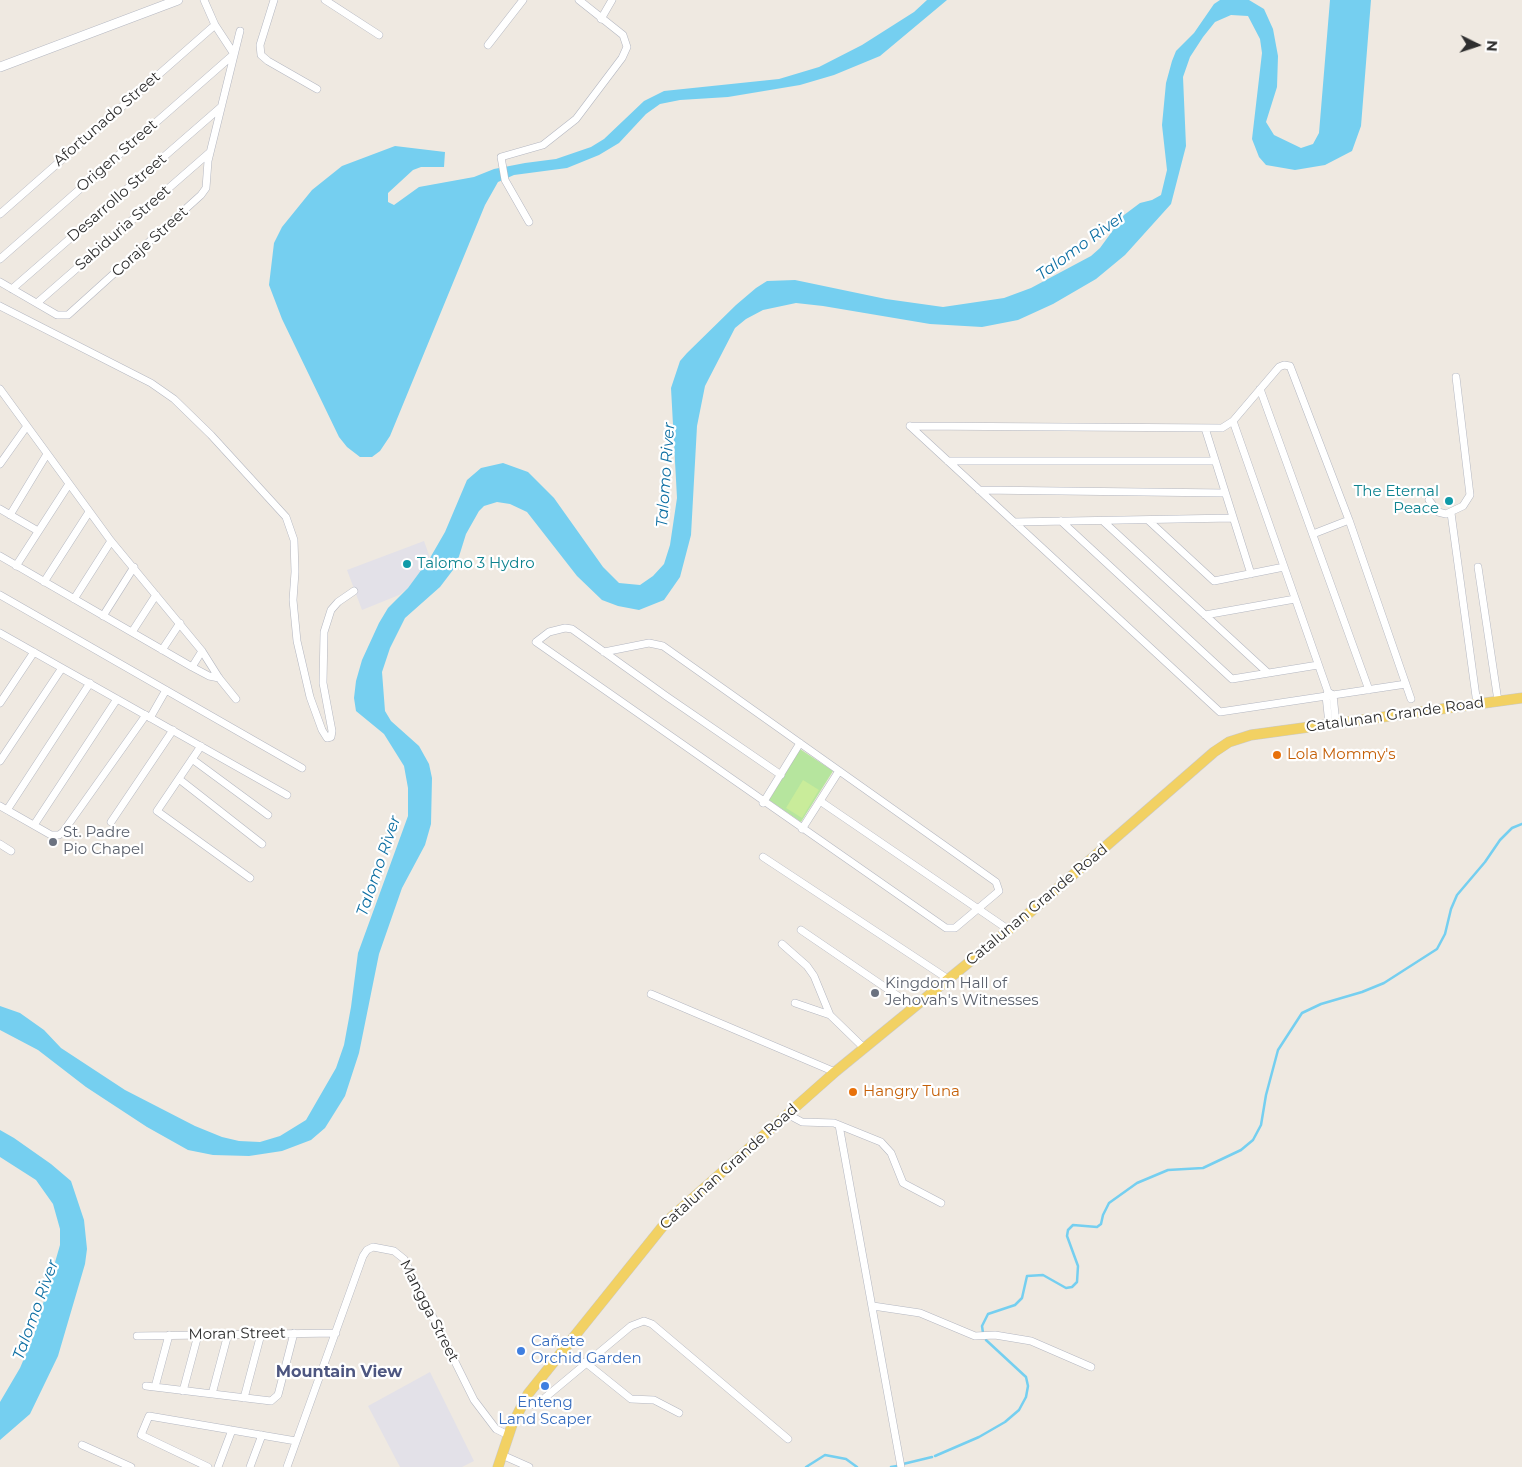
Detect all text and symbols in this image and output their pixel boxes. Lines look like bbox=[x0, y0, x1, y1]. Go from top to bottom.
north arrow bbox=[1452, 20, 1502, 70]
text: N bbox=[1483, 40, 1501, 52]
street label: Afortunado Street bbox=[50, 68, 164, 170]
street label: Origen Street bbox=[73, 116, 161, 196]
street label: Desarrollo Street bbox=[64, 150, 170, 246]
street label: Sabiduria Street bbox=[72, 182, 174, 274]
street label: Coraje Street bbox=[108, 203, 192, 281]
water label: Talomo River bbox=[1033, 207, 1129, 285]
water label: Talomo River bbox=[653, 422, 679, 528]
place label: The Eternal Peace bbox=[1354, 483, 1439, 518]
marker: The Eternal Peace bbox=[1443, 495, 1455, 507]
place label: Talomo 3 Hydro bbox=[417, 555, 535, 573]
marker: Talomo 3 Hydro bbox=[401, 558, 413, 570]
street label: Catalunan Grande Road bbox=[1305, 694, 1485, 736]
place label: Lola Mommy's bbox=[1287, 746, 1396, 764]
marker: Lola Mommy's bbox=[1271, 749, 1283, 761]
water label: Talomo River bbox=[353, 813, 405, 919]
place label: St. Padre Pio Chapel bbox=[63, 824, 144, 859]
marker: St. Padre Pio Chapel bbox=[47, 836, 59, 848]
street label: Catalunan Grande Road bbox=[962, 840, 1112, 970]
place label: Kingdom Hall of Jehovah's Witnesses bbox=[885, 975, 1039, 1010]
marker: Kingdom Hall of Jehovah's Witnesses bbox=[869, 987, 881, 999]
place label: Hangry Tuna bbox=[863, 1083, 960, 1101]
marker: Hangry Tuna bbox=[847, 1086, 859, 1098]
street label: Catalunan Grande Road bbox=[656, 1100, 802, 1234]
water label: Talomo River bbox=[9, 1257, 63, 1363]
street label: Mangga Street bbox=[396, 1257, 462, 1365]
street label: Moran Street bbox=[188, 1324, 286, 1344]
place label: Cañete Orchid Garden bbox=[531, 1333, 642, 1368]
marker: Cañete Orchid Garden bbox=[515, 1345, 527, 1357]
district label: Mountain View bbox=[276, 1362, 402, 1382]
marker: Enteng Land Scaper bbox=[539, 1380, 551, 1392]
place label: Enteng Land Scaper bbox=[498, 1394, 592, 1429]

